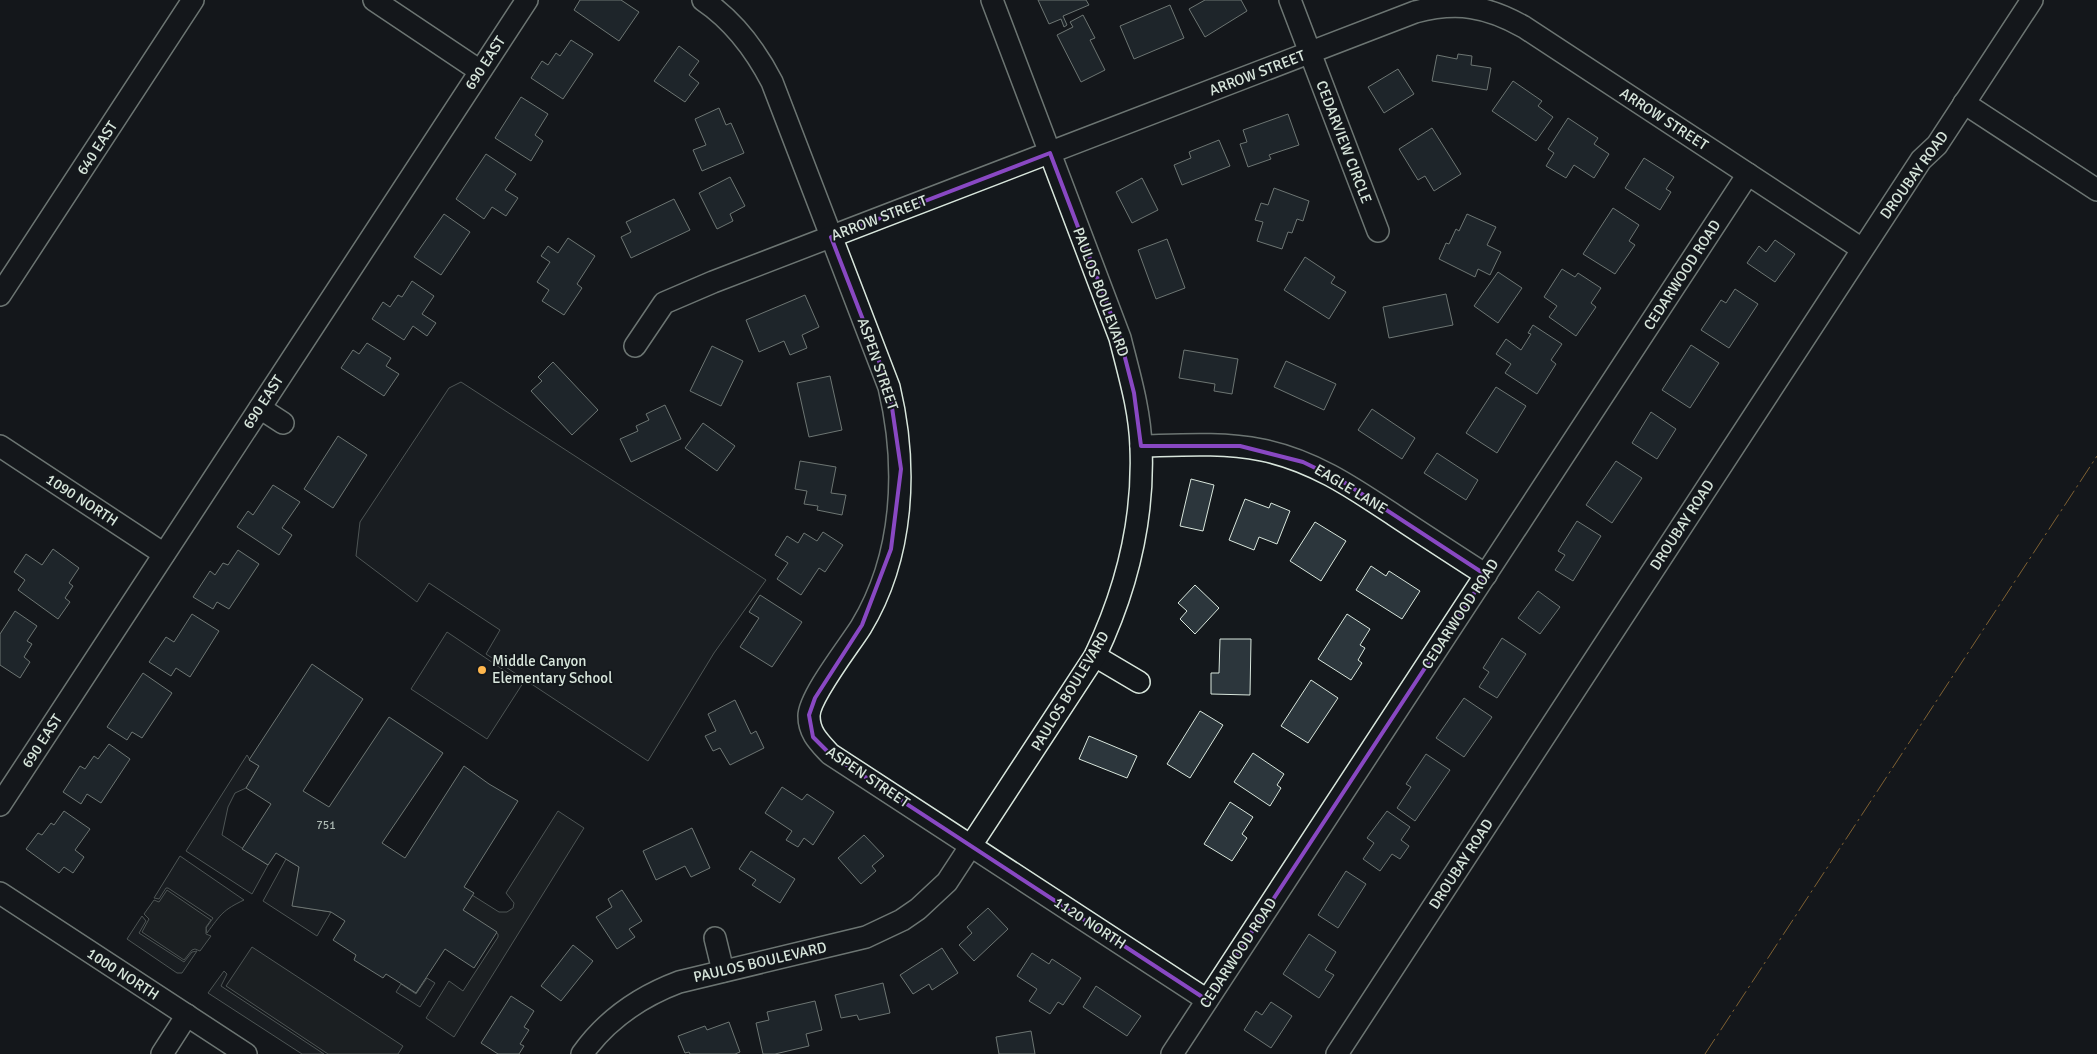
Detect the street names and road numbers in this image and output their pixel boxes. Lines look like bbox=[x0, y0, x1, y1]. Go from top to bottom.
street label: 690 EAST bbox=[461, 32, 509, 93]
street label: ARROW STREET bbox=[1206, 46, 1308, 100]
street label: CEDARVIEW CIRCLE bbox=[1312, 78, 1376, 206]
street label: ARROW STREET bbox=[1617, 84, 1712, 155]
street label: 640 EAST bbox=[73, 117, 121, 178]
street label: DROUBAY ROAD bbox=[1876, 128, 1952, 222]
street label: ARROW STREET bbox=[828, 191, 930, 245]
street label: CEDARWOOD ROAD bbox=[1640, 216, 1724, 334]
street label: PAULOS BOULEVARD bbox=[1069, 225, 1133, 359]
street label: ASPEN STREET bbox=[854, 315, 902, 413]
street label: 690 EAST bbox=[239, 371, 287, 432]
street label: EAGLE LANE bbox=[1311, 460, 1391, 518]
street label: 1090 NORTH bbox=[43, 470, 121, 530]
street label: DROUBAY ROAD bbox=[1646, 476, 1718, 574]
street label: CEDARWOOD ROAD bbox=[1418, 555, 1502, 673]
street label: PAULOS BOULEVARD bbox=[1027, 628, 1113, 754]
street label: 690 EAST bbox=[18, 710, 66, 771]
street label: ASPEN STREET bbox=[823, 743, 914, 812]
street label: DROUBAY ROAD bbox=[1425, 815, 1497, 913]
street label: 1120 NORTH bbox=[1051, 893, 1129, 953]
street label: CEDARWOOD ROAD bbox=[1196, 894, 1280, 1012]
street label: PAULOS BOULEVARD bbox=[692, 938, 828, 986]
street label: 1000 NORTH bbox=[84, 944, 162, 1004]

